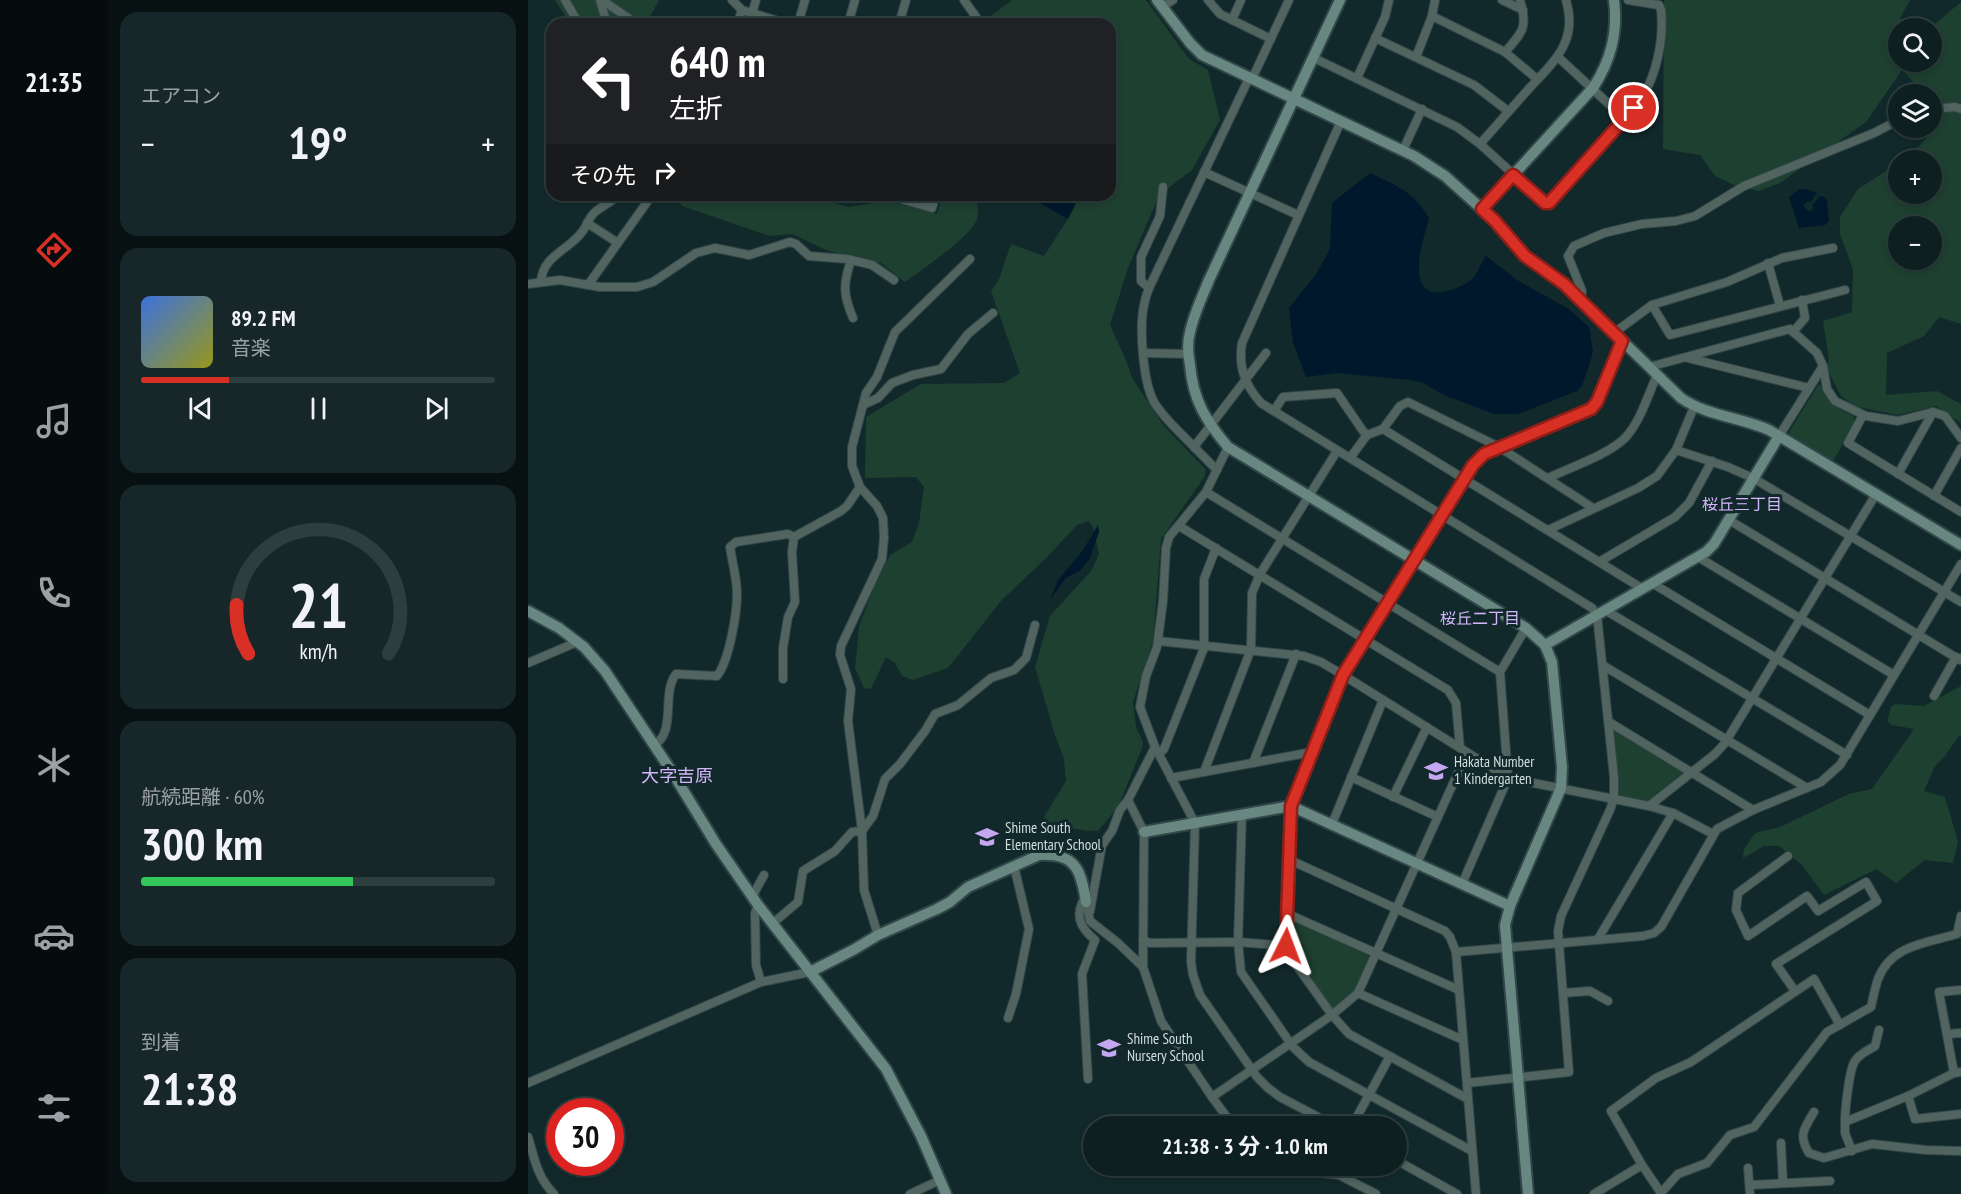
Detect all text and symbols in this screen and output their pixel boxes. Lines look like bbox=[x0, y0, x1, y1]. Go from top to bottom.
map controls bbox=[1888, 18, 1942, 270]
button: search bbox=[1888, 18, 1942, 72]
text: 640 m bbox=[669, 34, 766, 89]
icon: left bbox=[570, 42, 648, 120]
text: 21:35 bbox=[25, 65, 83, 99]
pin bbox=[1608, 82, 1659, 133]
text: エアコン bbox=[141, 83, 221, 109]
button: layers bbox=[1888, 84, 1942, 138]
text: 左折 bbox=[669, 91, 723, 125]
icon: arrive bbox=[1617, 91, 1650, 124]
text: 19° bbox=[288, 113, 348, 171]
text: − bbox=[141, 122, 155, 165]
text: + bbox=[481, 122, 495, 165]
button: + bbox=[1888, 150, 1942, 204]
icon: right bbox=[648, 156, 681, 189]
text: その先 bbox=[570, 161, 636, 189]
button: − bbox=[1888, 216, 1942, 270]
icon: directions bbox=[33, 229, 75, 271]
text: 89.2 FM bbox=[231, 304, 296, 332]
text: 音楽 bbox=[231, 335, 271, 361]
icon: previous bbox=[184, 392, 217, 425]
icon: pause bbox=[302, 392, 335, 425]
icon: next bbox=[420, 392, 453, 425]
icon: music bbox=[33, 400, 75, 442]
district label: 桜丘三丁目 bbox=[1702, 494, 1782, 514]
text: 21 bbox=[288, 564, 348, 645]
icon: phone bbox=[33, 572, 75, 614]
district label: 桜丘二丁目 bbox=[1440, 608, 1520, 628]
text: km/h bbox=[299, 637, 337, 665]
icon: climate bbox=[33, 744, 75, 786]
place label: Hakata Number 1 Kindergarten bbox=[1454, 752, 1535, 788]
school or university icon: Hakata Number 1 Kindergarten bbox=[1423, 758, 1449, 784]
district label: 大字吉原 bbox=[641, 764, 713, 787]
text: 航続距離 · 60% bbox=[141, 784, 264, 810]
text: 300 km bbox=[141, 814, 263, 872]
place label: Shime South Elementary School bbox=[1005, 818, 1102, 854]
school or university icon: Shime South Elementary School bbox=[974, 824, 1000, 850]
position arrow bbox=[1254, 914, 1318, 978]
icon: car bbox=[33, 915, 75, 957]
text: 到着 bbox=[141, 1029, 181, 1055]
place label: Shime South Nursery School bbox=[1127, 1029, 1205, 1065]
school or university icon: Shime South Nursery School bbox=[1096, 1035, 1122, 1061]
text: 21:38 bbox=[141, 1059, 238, 1117]
icon: filters bbox=[33, 1087, 75, 1129]
speed limit sign: 30 bbox=[546, 1098, 624, 1176]
text: 21:38 · 3 分 · 1.0 km bbox=[1162, 1132, 1328, 1160]

